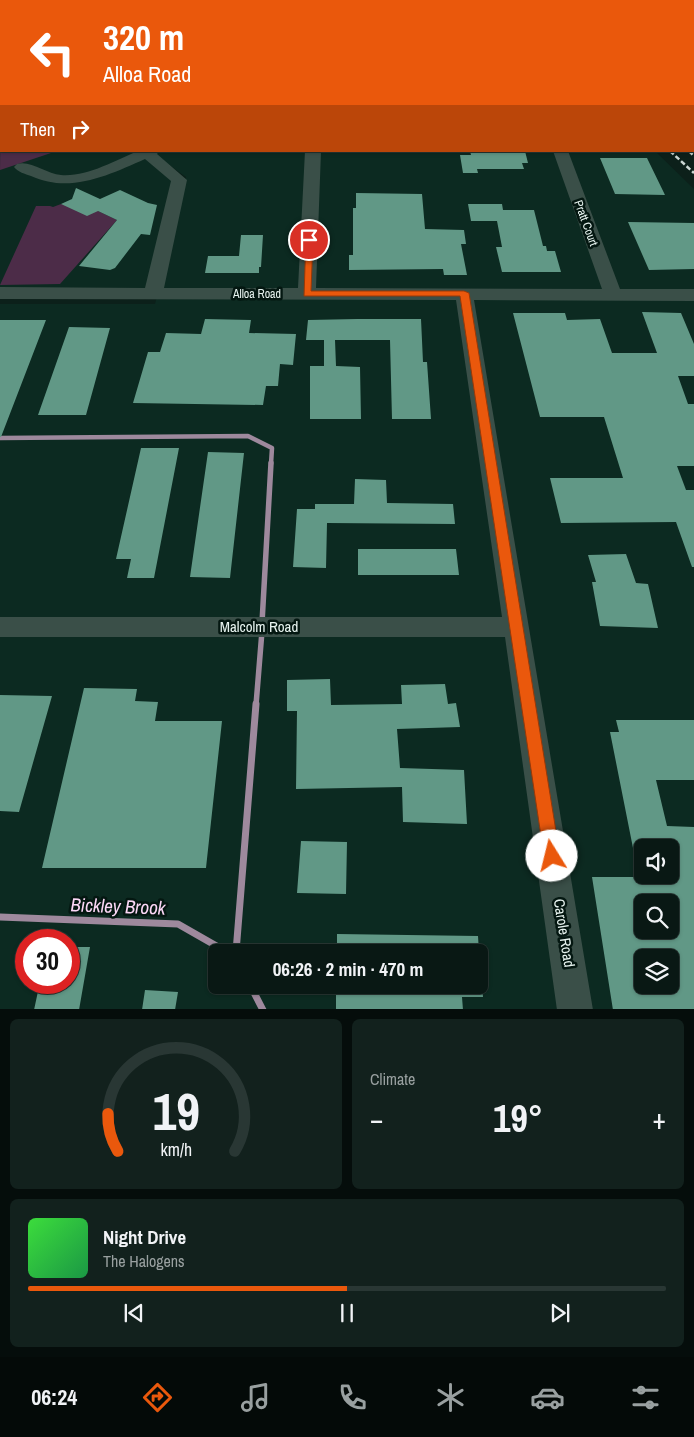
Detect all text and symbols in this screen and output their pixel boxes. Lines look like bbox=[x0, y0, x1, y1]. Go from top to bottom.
text: 320 m bbox=[103, 14, 184, 61]
icon: left bbox=[20, 20, 85, 85]
text: Alloa Road bbox=[103, 59, 191, 89]
icon: right bbox=[66, 115, 94, 143]
text: Then bbox=[20, 116, 56, 142]
street label: Pratt Court bbox=[570, 198, 602, 248]
pin bbox=[288, 219, 330, 261]
icon: arrive bbox=[295, 226, 323, 254]
street label: Alloa Road bbox=[232, 286, 281, 302]
street label: Malcolm Road bbox=[220, 616, 298, 637]
position arrow bbox=[525, 829, 577, 881]
map controls bbox=[634, 839, 679, 994]
button: sound bbox=[634, 839, 679, 884]
water label: Bickley Brook bbox=[70, 891, 167, 921]
button: search bbox=[634, 894, 679, 939]
street label: Carole Road bbox=[549, 897, 580, 969]
speed limit sign: 30 bbox=[15, 929, 80, 994]
button: layers bbox=[634, 949, 679, 994]
text: 06:26 · 2 min · 470 m bbox=[273, 956, 423, 982]
text: Climate bbox=[370, 1068, 415, 1090]
text: 19 bbox=[152, 1076, 200, 1146]
text: 19° bbox=[493, 1093, 543, 1144]
text: − bbox=[370, 1100, 383, 1138]
text: + bbox=[653, 1100, 666, 1138]
text: km/h bbox=[160, 1138, 192, 1162]
text: Night Drive bbox=[103, 1224, 186, 1250]
text: The Halogens bbox=[103, 1250, 185, 1272]
icon: previous bbox=[120, 1299, 148, 1327]
icon: pause bbox=[333, 1299, 361, 1327]
icon: next bbox=[546, 1299, 574, 1327]
icon: directions bbox=[140, 1380, 175, 1415]
icon: music bbox=[238, 1380, 273, 1415]
icon: phone bbox=[335, 1380, 370, 1415]
icon: climate bbox=[433, 1380, 468, 1415]
icon: car bbox=[530, 1380, 565, 1415]
icon: filters bbox=[628, 1380, 663, 1415]
text: 06:24 bbox=[31, 1382, 77, 1412]

